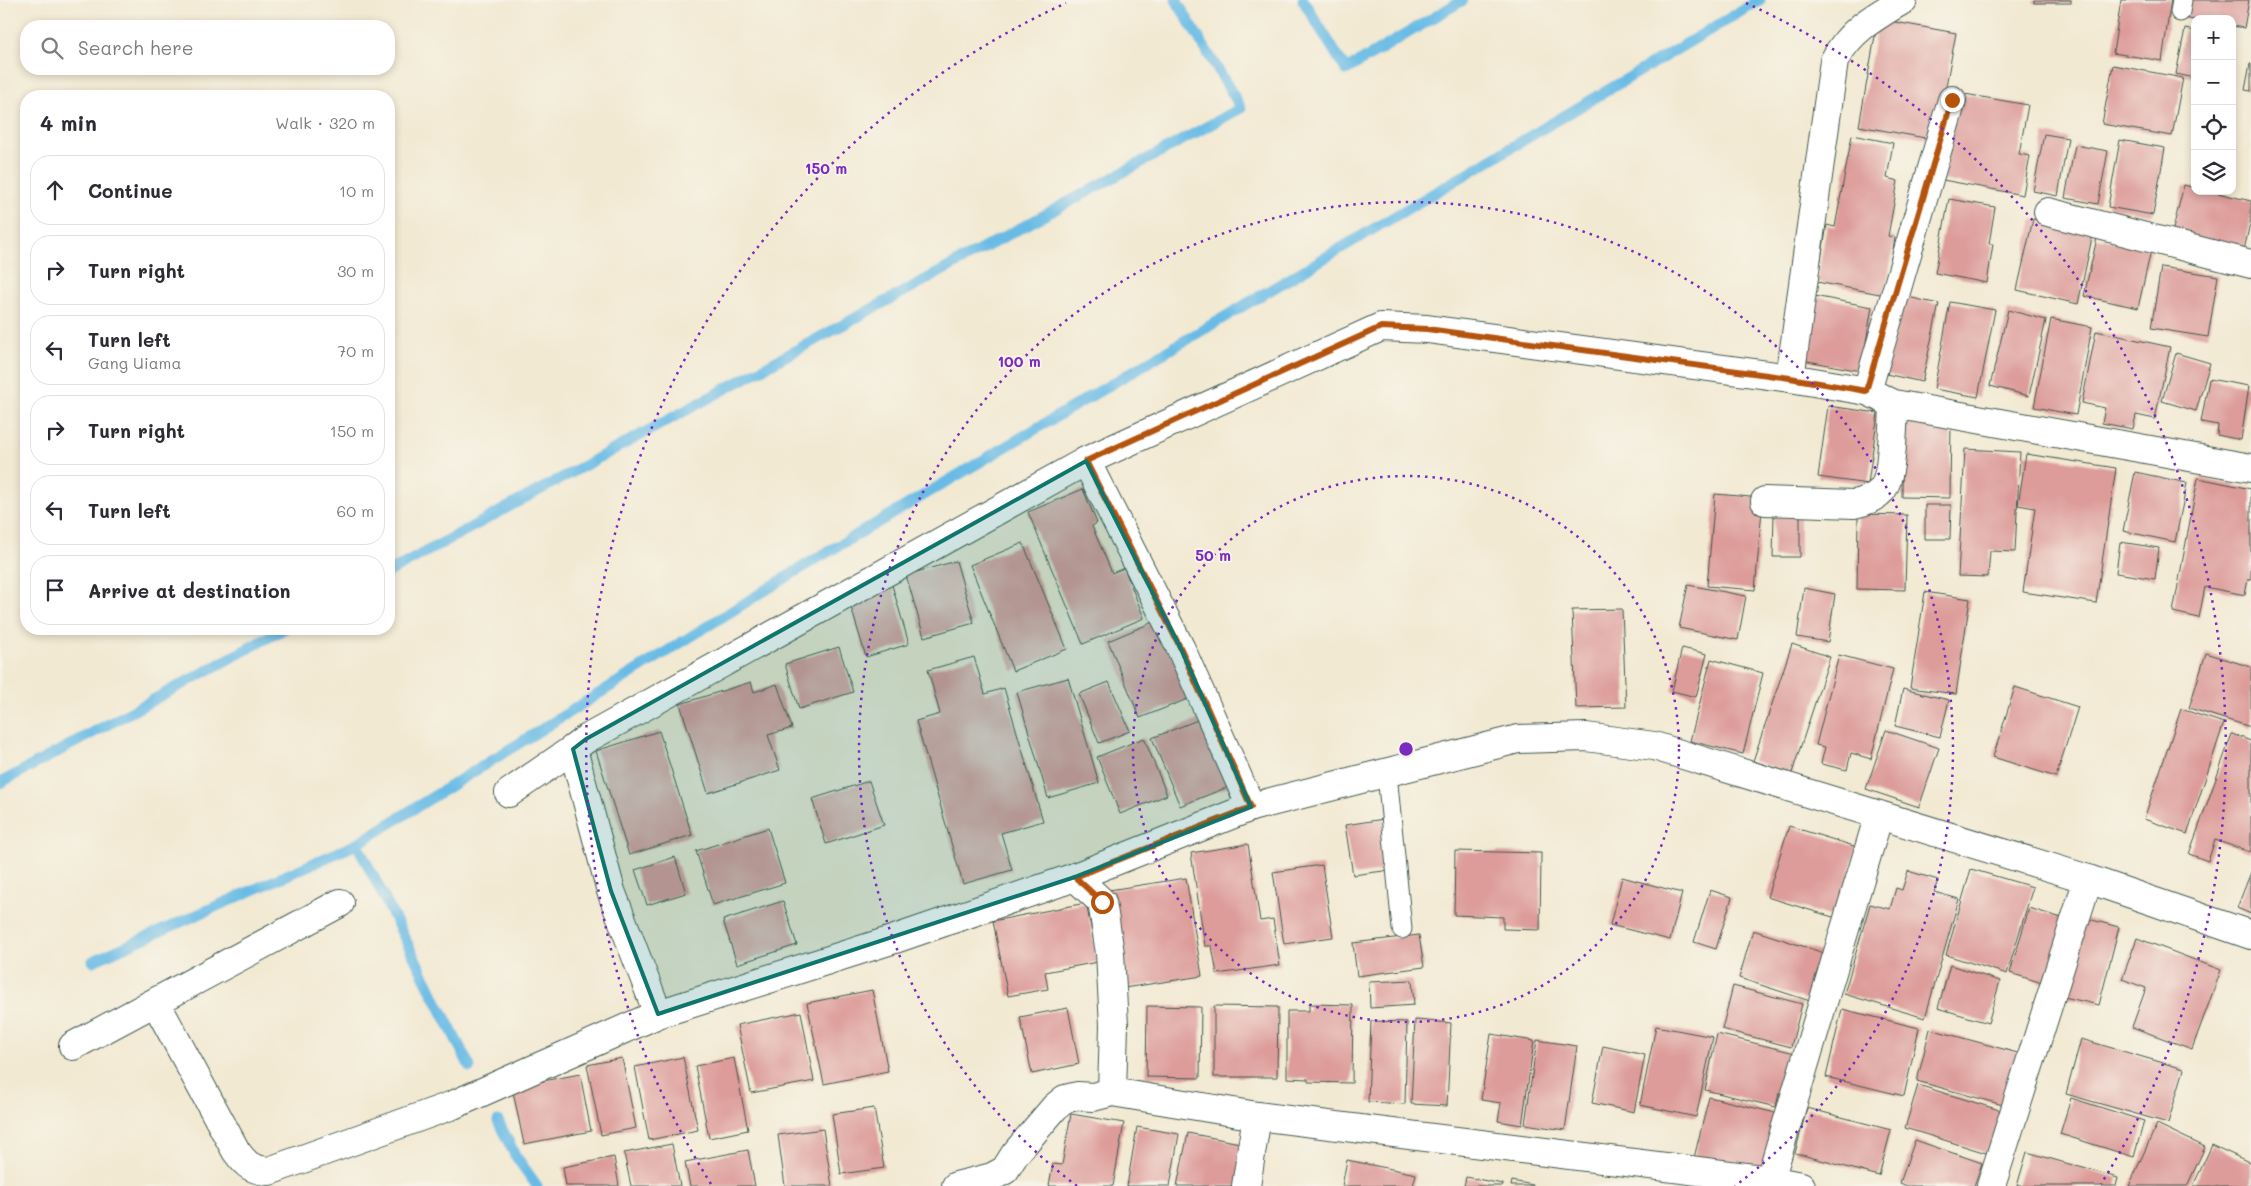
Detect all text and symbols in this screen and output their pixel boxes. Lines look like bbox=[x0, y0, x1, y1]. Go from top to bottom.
map controls bbox=[2191, 15, 2236, 195]
button: + bbox=[2191, 15, 2236, 60]
search box bbox=[20, 20, 395, 75]
icon: search bbox=[38, 34, 66, 62]
text: Search here bbox=[78, 35, 194, 60]
button: − bbox=[2191, 60, 2236, 105]
route end bbox=[1941, 89, 1964, 112]
button: locate bbox=[2191, 105, 2236, 150]
text: 4 min bbox=[40, 109, 97, 136]
text: Walk · 320 m bbox=[275, 112, 375, 133]
button: layers bbox=[2191, 150, 2236, 195]
text: 150 m bbox=[805, 158, 847, 178]
icon: ahead bbox=[41, 176, 69, 204]
text: Continue bbox=[88, 178, 173, 203]
text: 10 m bbox=[339, 180, 374, 201]
icon: right bbox=[41, 256, 69, 284]
text: Turn right bbox=[88, 258, 185, 283]
text: 30 m bbox=[337, 260, 374, 281]
text: Turn left bbox=[88, 327, 171, 352]
icon: left bbox=[41, 336, 69, 364]
text: 70 m bbox=[337, 340, 374, 361]
text: 100 m bbox=[997, 351, 1041, 371]
text: Gang Uiama bbox=[88, 352, 181, 373]
icon: right bbox=[41, 416, 69, 444]
text: Turn right bbox=[88, 418, 185, 443]
text: 150 m bbox=[330, 420, 374, 441]
icon: left bbox=[41, 496, 69, 524]
text: Turn left bbox=[88, 498, 171, 523]
text: 60 m bbox=[337, 500, 374, 521]
text: 50 m bbox=[1195, 545, 1231, 565]
icon: arrive bbox=[41, 576, 69, 604]
text: Arrive at destination bbox=[88, 578, 291, 603]
centre of rings bbox=[1397, 740, 1415, 758]
route start bbox=[1091, 891, 1114, 914]

